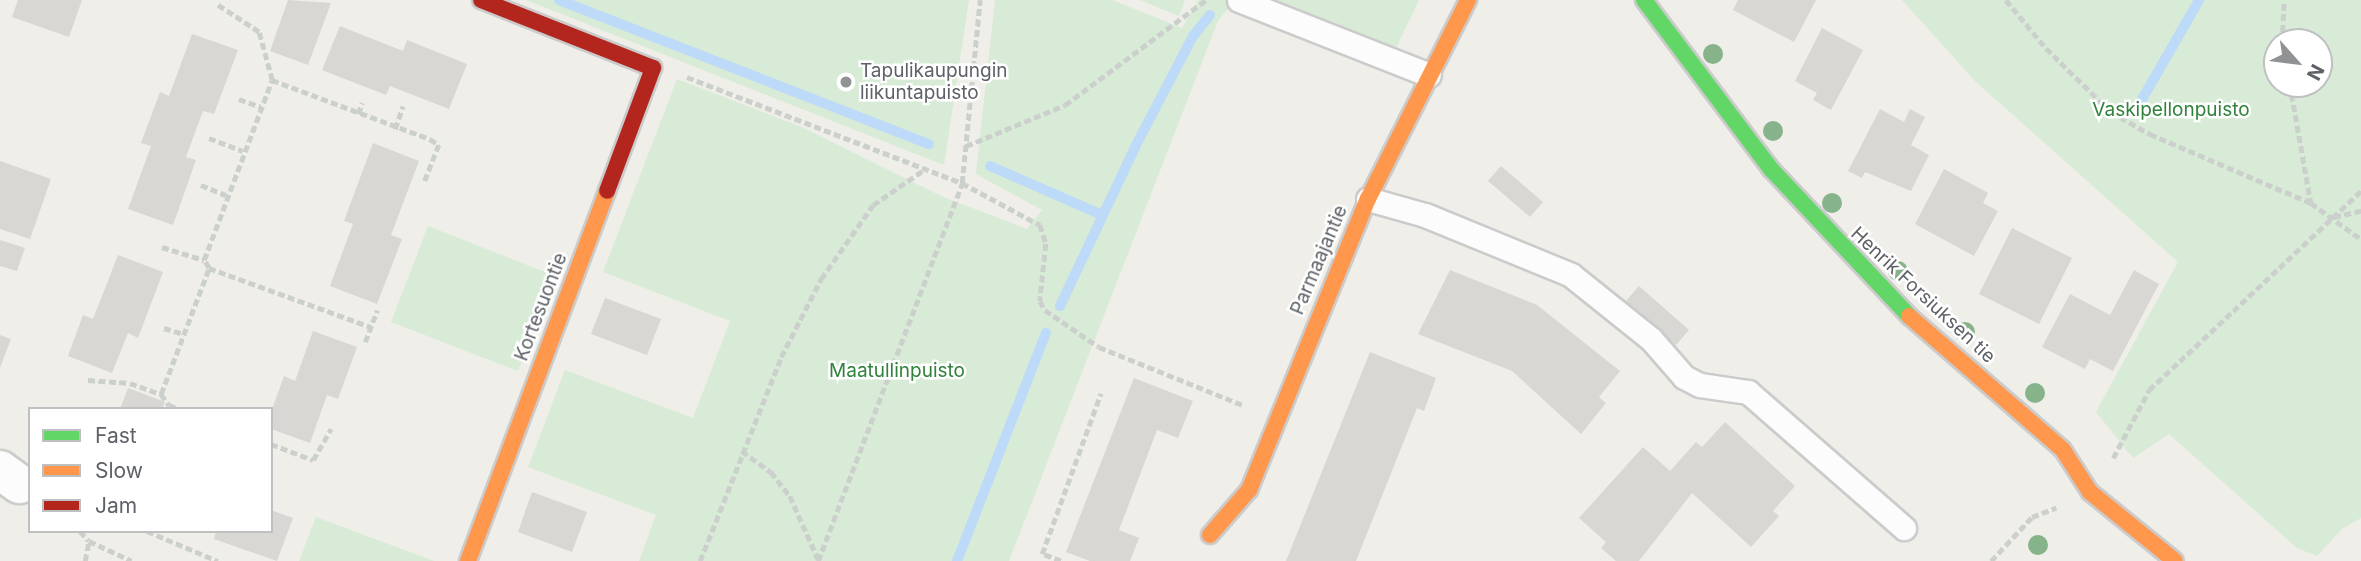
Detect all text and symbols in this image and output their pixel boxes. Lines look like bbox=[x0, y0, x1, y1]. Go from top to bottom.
north arrow bbox=[2263, 28, 2333, 98]
place label: Tapulikaupungin liikuntapuisto bbox=[860, 60, 1008, 104]
text: N bbox=[2302, 60, 2329, 84]
marker: Tapulikaupungin liikuntapuisto bbox=[838, 74, 854, 90]
park label: Vaskipellonpuisto bbox=[2092, 99, 2250, 121]
street label: Parmaajantie bbox=[1286, 202, 1352, 318]
street label: Henrik Forsiuksen tie bbox=[1846, 222, 2000, 368]
street label: Kortesuontie bbox=[510, 250, 572, 364]
park label: Maatullinpuisto bbox=[829, 360, 965, 382]
legend bbox=[28, 407, 273, 533]
text: Fast bbox=[95, 423, 137, 448]
text: Slow bbox=[95, 458, 143, 483]
text: Jam bbox=[95, 493, 137, 518]

